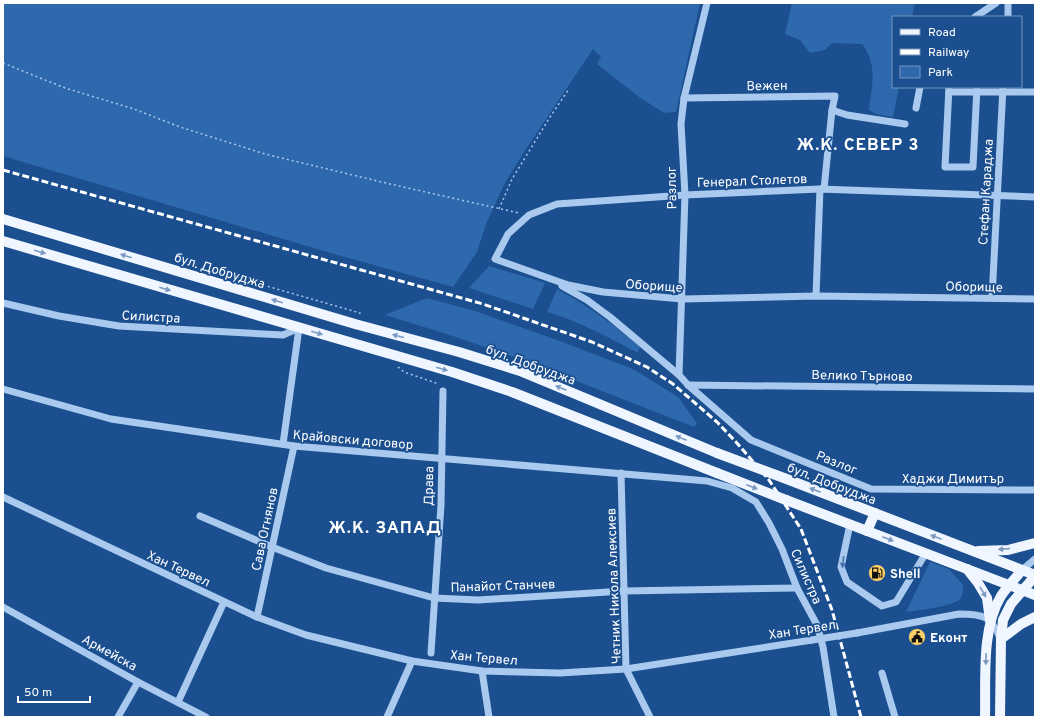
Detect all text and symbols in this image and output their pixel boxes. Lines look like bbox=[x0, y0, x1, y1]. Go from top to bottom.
legend bbox=[892, 16, 1022, 88]
text: Road bbox=[928, 25, 956, 41]
text: Railway bbox=[928, 45, 969, 61]
text: Park bbox=[928, 65, 953, 81]
street label: Вежен bbox=[746, 79, 788, 95]
district label: Ж.К. СЕВЕР 3 bbox=[796, 135, 920, 157]
street label: Стефан Караджа bbox=[976, 139, 998, 246]
street label: Разлог bbox=[665, 166, 681, 209]
street label: Генерал Столетов bbox=[696, 172, 808, 192]
one-way arrow bbox=[35, 249, 47, 255]
street label: бул. Добруджа bbox=[172, 250, 267, 293]
one-way arrow bbox=[120, 253, 132, 259]
street label: Оборище bbox=[625, 277, 683, 297]
street label: Оборище bbox=[945, 279, 1003, 296]
one-way arrow bbox=[159, 286, 171, 292]
one-way arrow bbox=[271, 298, 283, 304]
street label: Силистра bbox=[121, 308, 181, 328]
one-way arrow bbox=[311, 330, 323, 336]
one-way arrow bbox=[391, 332, 404, 338]
street label: бул. Добруджа bbox=[483, 342, 577, 390]
one-way arrow bbox=[436, 366, 448, 372]
street label: Велико Търново bbox=[811, 368, 913, 386]
one-way arrow bbox=[555, 385, 567, 391]
street label: Крайовски договор bbox=[292, 428, 414, 454]
one-way arrow bbox=[675, 434, 687, 440]
street label: Разлог bbox=[813, 448, 860, 479]
street label: бул. Добруджа bbox=[784, 460, 878, 509]
street label: Драва bbox=[422, 466, 438, 506]
street label: Хаджи Димитър bbox=[902, 472, 1004, 488]
one-way arrow bbox=[746, 484, 758, 490]
street label: Сава Огнянов bbox=[249, 486, 283, 573]
one-way arrow bbox=[810, 487, 821, 493]
street label: Четник Никола Алексиев bbox=[604, 507, 626, 664]
district label: Ж.К. ЗАПАД bbox=[328, 518, 442, 540]
one-way arrow bbox=[930, 534, 942, 540]
one-way arrow bbox=[883, 536, 895, 542]
one-way arrow bbox=[998, 546, 1010, 553]
street label: Силистра bbox=[786, 547, 824, 607]
street label: Хан Тервел bbox=[144, 548, 212, 591]
one-way arrow bbox=[840, 556, 846, 569]
fuel station icon: Shell bbox=[867, 563, 887, 583]
place label: Shell bbox=[890, 567, 921, 583]
street label: Панайот Станчев bbox=[450, 577, 556, 597]
one-way arrow bbox=[980, 586, 987, 597]
street label: Хан Тервел bbox=[767, 618, 837, 644]
public building icon: Еконт bbox=[907, 627, 927, 647]
place label: Еконт bbox=[930, 631, 967, 647]
street label: Армейска bbox=[79, 632, 139, 675]
street label: Хан Тервел bbox=[449, 648, 518, 670]
one-way arrow bbox=[983, 653, 989, 666]
scale bar bbox=[18, 678, 90, 704]
text: 50 m bbox=[24, 685, 52, 701]

